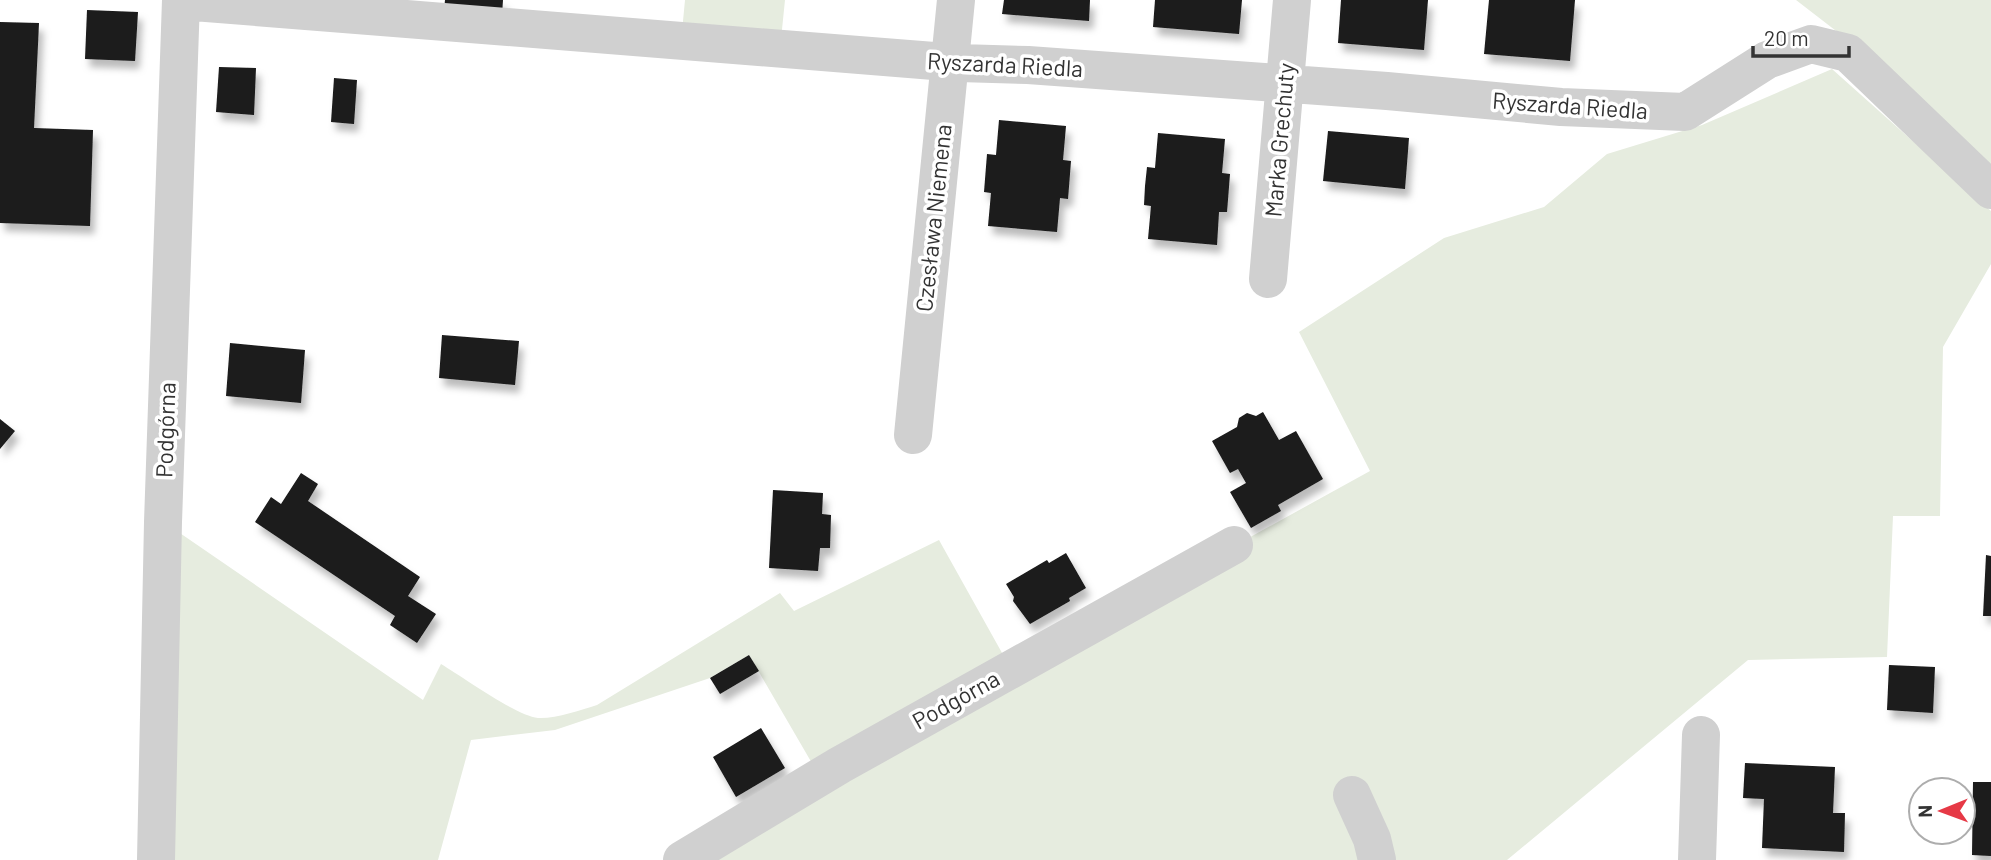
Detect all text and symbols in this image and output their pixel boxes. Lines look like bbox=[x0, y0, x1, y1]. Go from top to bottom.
scale bar bbox=[1753, 14, 1849, 58]
text: 20 m bbox=[1764, 25, 1809, 50]
street label: Ryszarda Riedla bbox=[926, 46, 1084, 82]
street label: Marka Grechuty bbox=[1258, 61, 1300, 218]
street label: Ryszarda Riedla bbox=[1491, 86, 1649, 124]
street label: Czesława Niemena bbox=[909, 123, 957, 313]
street label: Podgórna bbox=[149, 382, 181, 478]
street label: Podgórna bbox=[907, 664, 1004, 735]
north arrow bbox=[1907, 776, 1977, 846]
text: N bbox=[1913, 805, 1936, 818]

